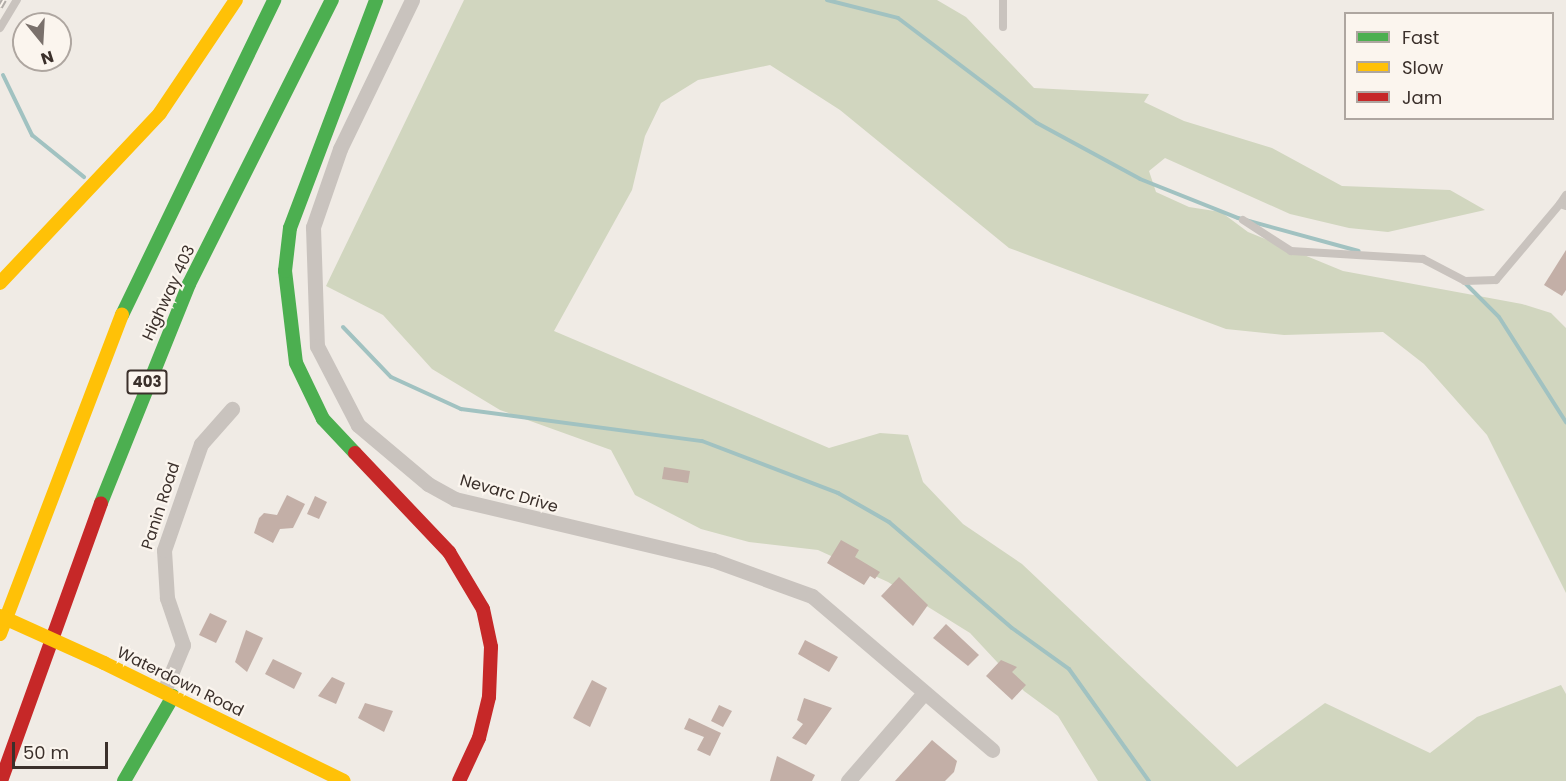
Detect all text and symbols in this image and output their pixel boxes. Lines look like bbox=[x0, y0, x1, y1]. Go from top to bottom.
north arrow bbox=[12, 12, 72, 72]
legend bbox=[1344, 12, 1554, 120]
text: Fast bbox=[1402, 25, 1439, 50]
text: N bbox=[38, 45, 56, 70]
text: Slow bbox=[1402, 55, 1443, 80]
text: Jam bbox=[1402, 85, 1442, 110]
street label: Highway 403 bbox=[139, 242, 199, 344]
road number: 403 bbox=[126, 370, 168, 394]
street label: Panin Road bbox=[138, 460, 184, 552]
street label: Nevarc Drive bbox=[458, 471, 560, 517]
street label: Waterdown Road bbox=[114, 643, 246, 721]
scale bar bbox=[15, 730, 111, 768]
text: 50 m bbox=[23, 740, 69, 765]

